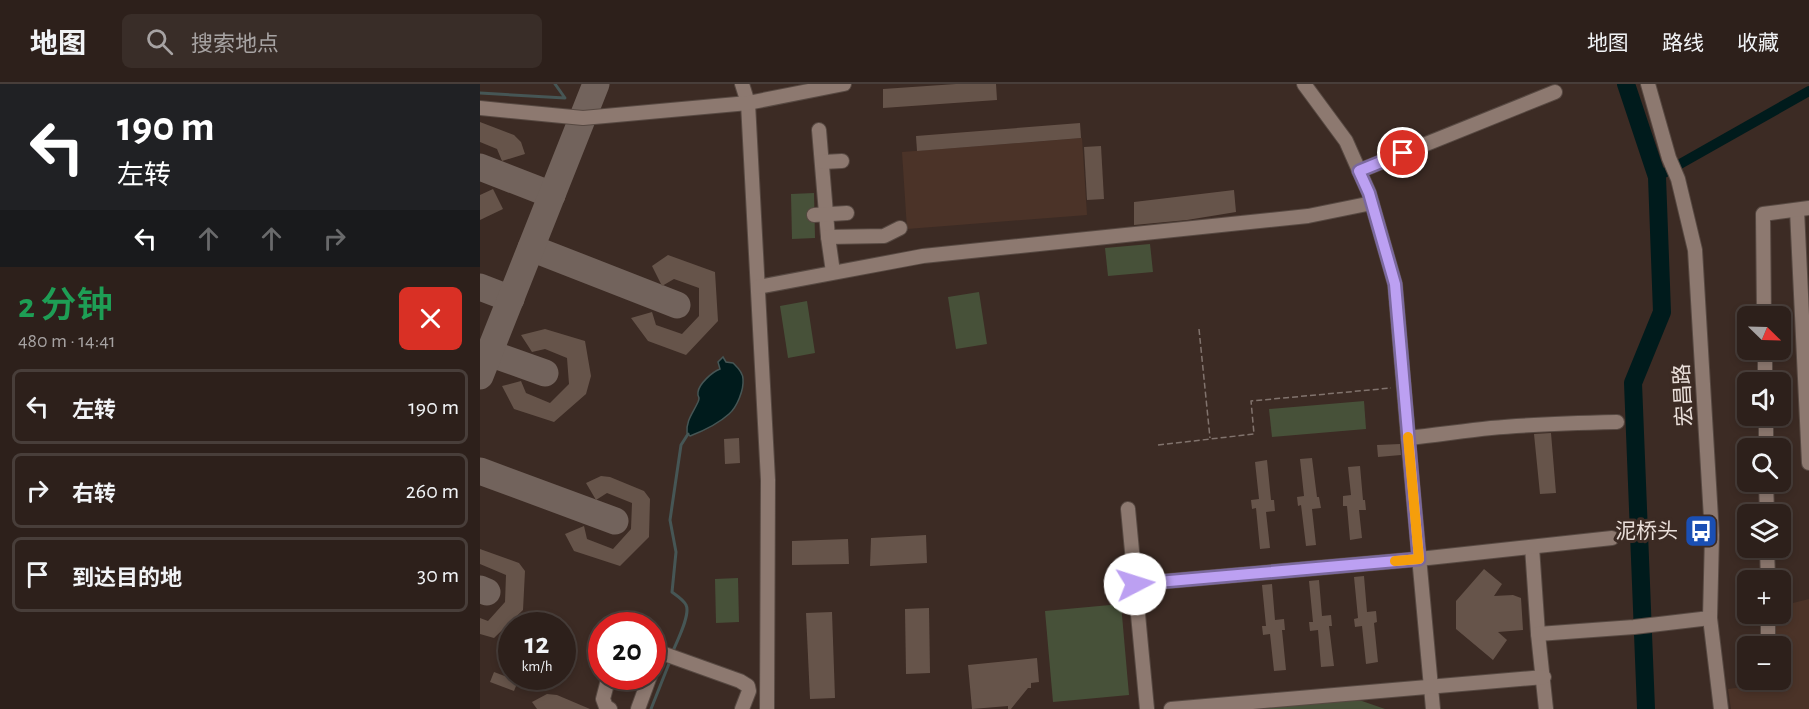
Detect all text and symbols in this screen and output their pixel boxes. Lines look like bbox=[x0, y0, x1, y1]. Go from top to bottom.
search box bbox=[122, 14, 542, 68]
icon: search bbox=[143, 25, 176, 58]
text: 地图 bbox=[30, 31, 86, 59]
text: 搜索地点 bbox=[191, 33, 279, 55]
text: 地图 bbox=[1587, 33, 1629, 54]
text: 路线 bbox=[1662, 33, 1704, 54]
text: 收藏 bbox=[1737, 33, 1779, 54]
text: 190 m bbox=[117, 106, 215, 148]
icon: left bbox=[18, 108, 96, 186]
pin bbox=[1377, 127, 1428, 178]
icon: arrive bbox=[1386, 136, 1419, 169]
text: 左转 bbox=[117, 162, 171, 189]
icon: left bbox=[129, 222, 162, 255]
icon: ahead bbox=[192, 222, 225, 255]
icon: ahead bbox=[255, 222, 288, 255]
icon: right bbox=[318, 222, 351, 255]
button: close bbox=[399, 287, 462, 350]
text: 2 分钟 bbox=[18, 288, 112, 324]
north arrow bbox=[1737, 306, 1791, 360]
map controls bbox=[1737, 306, 1791, 690]
text: 480 m · 14:41 bbox=[18, 331, 116, 351]
street label: 宏昌路 bbox=[1670, 363, 1696, 427]
button: sound bbox=[1737, 372, 1791, 426]
icon: left bbox=[21, 390, 54, 423]
text: 190 m bbox=[408, 396, 459, 418]
text: 左转 bbox=[72, 399, 116, 421]
button: search bbox=[1737, 438, 1791, 492]
icon: right bbox=[21, 474, 54, 507]
text: 260 m bbox=[406, 480, 459, 502]
text: 右转 bbox=[72, 483, 116, 505]
button: layers bbox=[1737, 504, 1791, 558]
bus stop icon: 泥桥头 bbox=[1683, 513, 1719, 549]
place label: 泥桥头 bbox=[1615, 520, 1678, 542]
position arrow bbox=[1103, 552, 1167, 616]
icon: arrive bbox=[21, 558, 54, 591]
text: 30 m bbox=[417, 564, 459, 586]
text: 到达目的地 bbox=[72, 567, 182, 589]
button: + bbox=[1737, 570, 1791, 624]
speed limit sign: 20 bbox=[588, 612, 666, 690]
text: 12 bbox=[525, 629, 549, 659]
button: − bbox=[1737, 636, 1791, 690]
text: km/h bbox=[522, 659, 552, 674]

